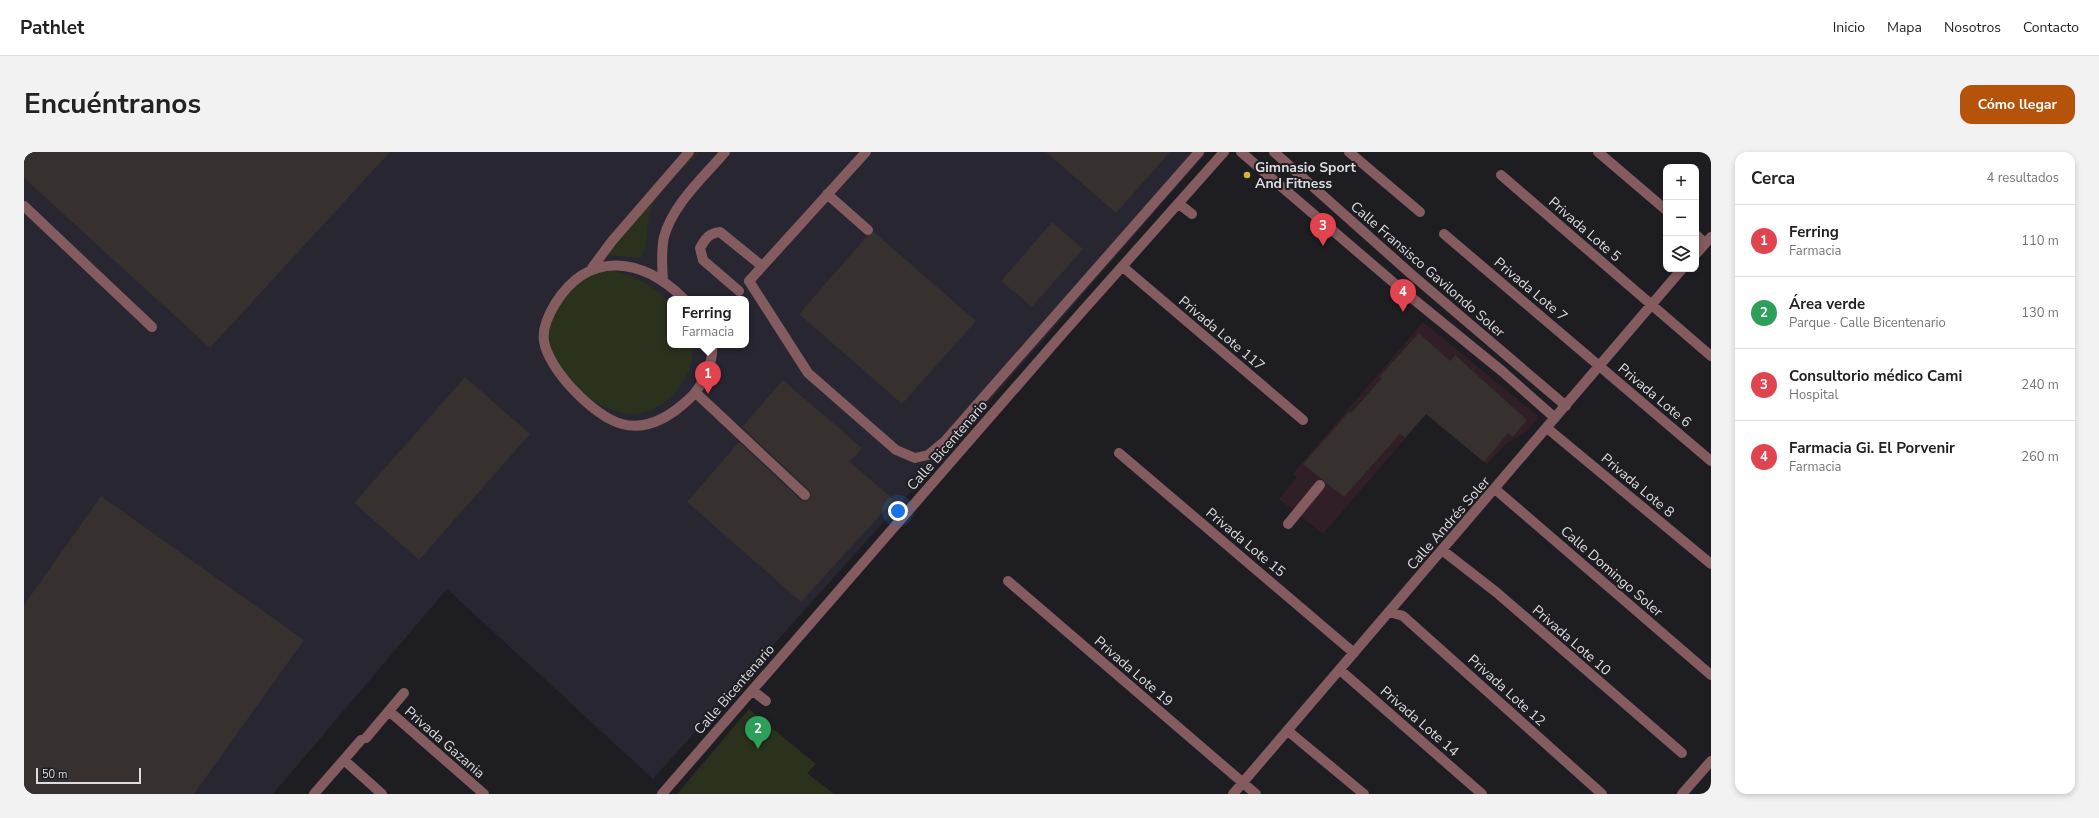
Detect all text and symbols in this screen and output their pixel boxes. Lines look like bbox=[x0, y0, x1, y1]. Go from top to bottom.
text: Pathlet bbox=[20, 15, 84, 41]
text: Inicio bbox=[1833, 18, 1865, 37]
text: Mapa bbox=[1887, 18, 1922, 37]
text: Nosotros bbox=[1944, 18, 2001, 37]
text: Contacto bbox=[2023, 18, 2079, 37]
text: Encuéntranos bbox=[24, 85, 201, 123]
button: Cómo llegar bbox=[1960, 85, 2075, 124]
place label: Gimnasio Sport And Fitness bbox=[1255, 158, 1356, 193]
map controls bbox=[1663, 164, 1699, 272]
button: + bbox=[1663, 164, 1699, 200]
text: Cerca bbox=[1751, 167, 1795, 190]
text: 4 resultados bbox=[1987, 169, 2059, 187]
marker: Gimnasio Sport And Fitness bbox=[1242, 170, 1252, 180]
street label: Privada Lote 5 bbox=[1544, 193, 1625, 266]
street label: Calle Fransisco Gavilondo Soler bbox=[1347, 197, 1509, 342]
button: − bbox=[1663, 200, 1699, 236]
pin: 3 bbox=[1310, 213, 1336, 246]
text: Ferring bbox=[1789, 222, 1839, 242]
text: 1 bbox=[1760, 232, 1768, 250]
text: 110 m bbox=[2021, 232, 2059, 250]
button: layers bbox=[1663, 236, 1699, 272]
text: Farmacia bbox=[1789, 242, 1841, 260]
street label: Privada Lote 7 bbox=[1490, 253, 1571, 326]
pin: 4 bbox=[1390, 279, 1416, 312]
street label: Privada Lote 117 bbox=[1175, 292, 1269, 375]
text: Área verde bbox=[1789, 294, 1865, 314]
popup bbox=[667, 296, 749, 348]
text: Ferring bbox=[682, 303, 732, 323]
text: 2 bbox=[1760, 304, 1768, 322]
text: 130 m bbox=[2021, 304, 2059, 322]
text: Parque · Calle Bicentenario bbox=[1789, 314, 1946, 332]
text: Farmacia bbox=[682, 323, 734, 341]
street label: Privada Lote 6 bbox=[1614, 359, 1695, 432]
pin: 1 bbox=[695, 361, 721, 394]
text: Consultorio médico Cami bbox=[1789, 366, 1962, 386]
text: 3 bbox=[1760, 376, 1768, 394]
text: 240 m bbox=[2021, 376, 2059, 394]
text: Hospital bbox=[1789, 386, 1838, 404]
street label: Calle Bicentenario bbox=[903, 396, 992, 495]
text: Farmacia Gi. El Porvenir bbox=[1789, 438, 1955, 458]
text: 4 bbox=[1760, 448, 1768, 466]
text: 260 m bbox=[2021, 448, 2059, 466]
street label: Privada Lote 8 bbox=[1597, 449, 1678, 522]
text: Farmacia bbox=[1789, 458, 1841, 476]
street label: Calle Andrés Soler bbox=[1403, 473, 1494, 574]
your location bbox=[888, 501, 908, 521]
street label: Privada Lote 15 bbox=[1202, 503, 1290, 581]
street label: Calle Domingo Soler bbox=[1556, 522, 1667, 621]
street label: Privada Lote 10 bbox=[1528, 601, 1615, 680]
street label: Privada Lote 19 bbox=[1090, 632, 1177, 711]
street label: Calle Bicentenario bbox=[690, 640, 779, 739]
street label: Privada Lote 12 bbox=[1464, 650, 1550, 730]
street label: Privada Lote 14 bbox=[1376, 682, 1463, 761]
street label: Privada Gazania bbox=[400, 702, 489, 783]
pin: 2 bbox=[745, 716, 771, 749]
scale bar bbox=[36, 766, 141, 785]
text: 50 m bbox=[42, 767, 67, 782]

